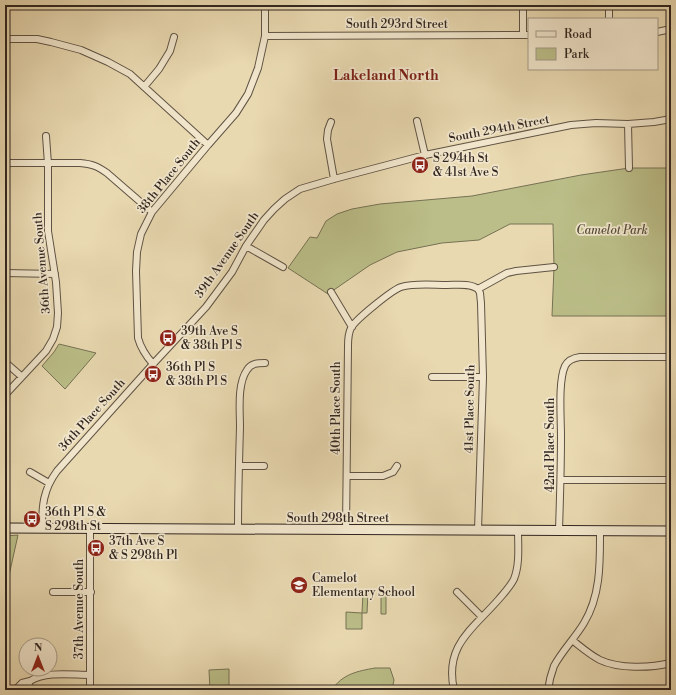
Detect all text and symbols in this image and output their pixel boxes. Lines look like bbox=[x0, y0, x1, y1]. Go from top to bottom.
street label: South 293rd Street bbox=[346, 17, 449, 32]
legend bbox=[528, 18, 658, 70]
text: Road bbox=[564, 27, 592, 42]
text: Park bbox=[564, 47, 590, 62]
district label: Lakeland North bbox=[333, 67, 439, 85]
street label: South 294th Street bbox=[447, 112, 551, 146]
street label: 38th Place South bbox=[134, 135, 204, 217]
place label: S 294th St & 41st Ave S bbox=[433, 151, 498, 180]
bus stop icon: S 294th St & 41st Ave S bbox=[410, 155, 430, 175]
street label: 39th Avenue South bbox=[192, 209, 262, 301]
street label: 36th Avenue South bbox=[30, 212, 54, 314]
park label: Camelot Park bbox=[576, 223, 648, 238]
place label: 39th Ave S & 38th Pl S bbox=[181, 324, 242, 353]
bus stop icon: 39th Ave S & 38th Pl S bbox=[158, 328, 178, 348]
place label: 36th Pl S & 38th Pl S bbox=[166, 360, 227, 389]
street label: 40th Place South bbox=[329, 361, 344, 455]
bus stop icon: 36th Pl S & 38th Pl S bbox=[143, 364, 163, 384]
street label: 41st Place South bbox=[462, 364, 478, 454]
street label: 36th Place South bbox=[56, 376, 128, 454]
street label: 42nd Place South bbox=[543, 398, 558, 492]
place label: 36th Pl S & S 298th St bbox=[45, 505, 107, 534]
bus stop icon: 36th Pl S & S 298th St bbox=[22, 509, 42, 529]
street label: South 298th Street bbox=[287, 511, 390, 526]
place label: 37th Ave S & S 298th Pl bbox=[109, 534, 178, 563]
bus stop icon: 37th Ave S & S 298th Pl bbox=[86, 538, 106, 558]
street label: 37th Avenue South bbox=[72, 559, 87, 659]
place label: Camelot Elementary School bbox=[312, 571, 416, 600]
school or university icon: Camelot Elementary School bbox=[289, 575, 309, 595]
north arrow bbox=[18, 637, 58, 677]
text: N bbox=[34, 641, 43, 655]

